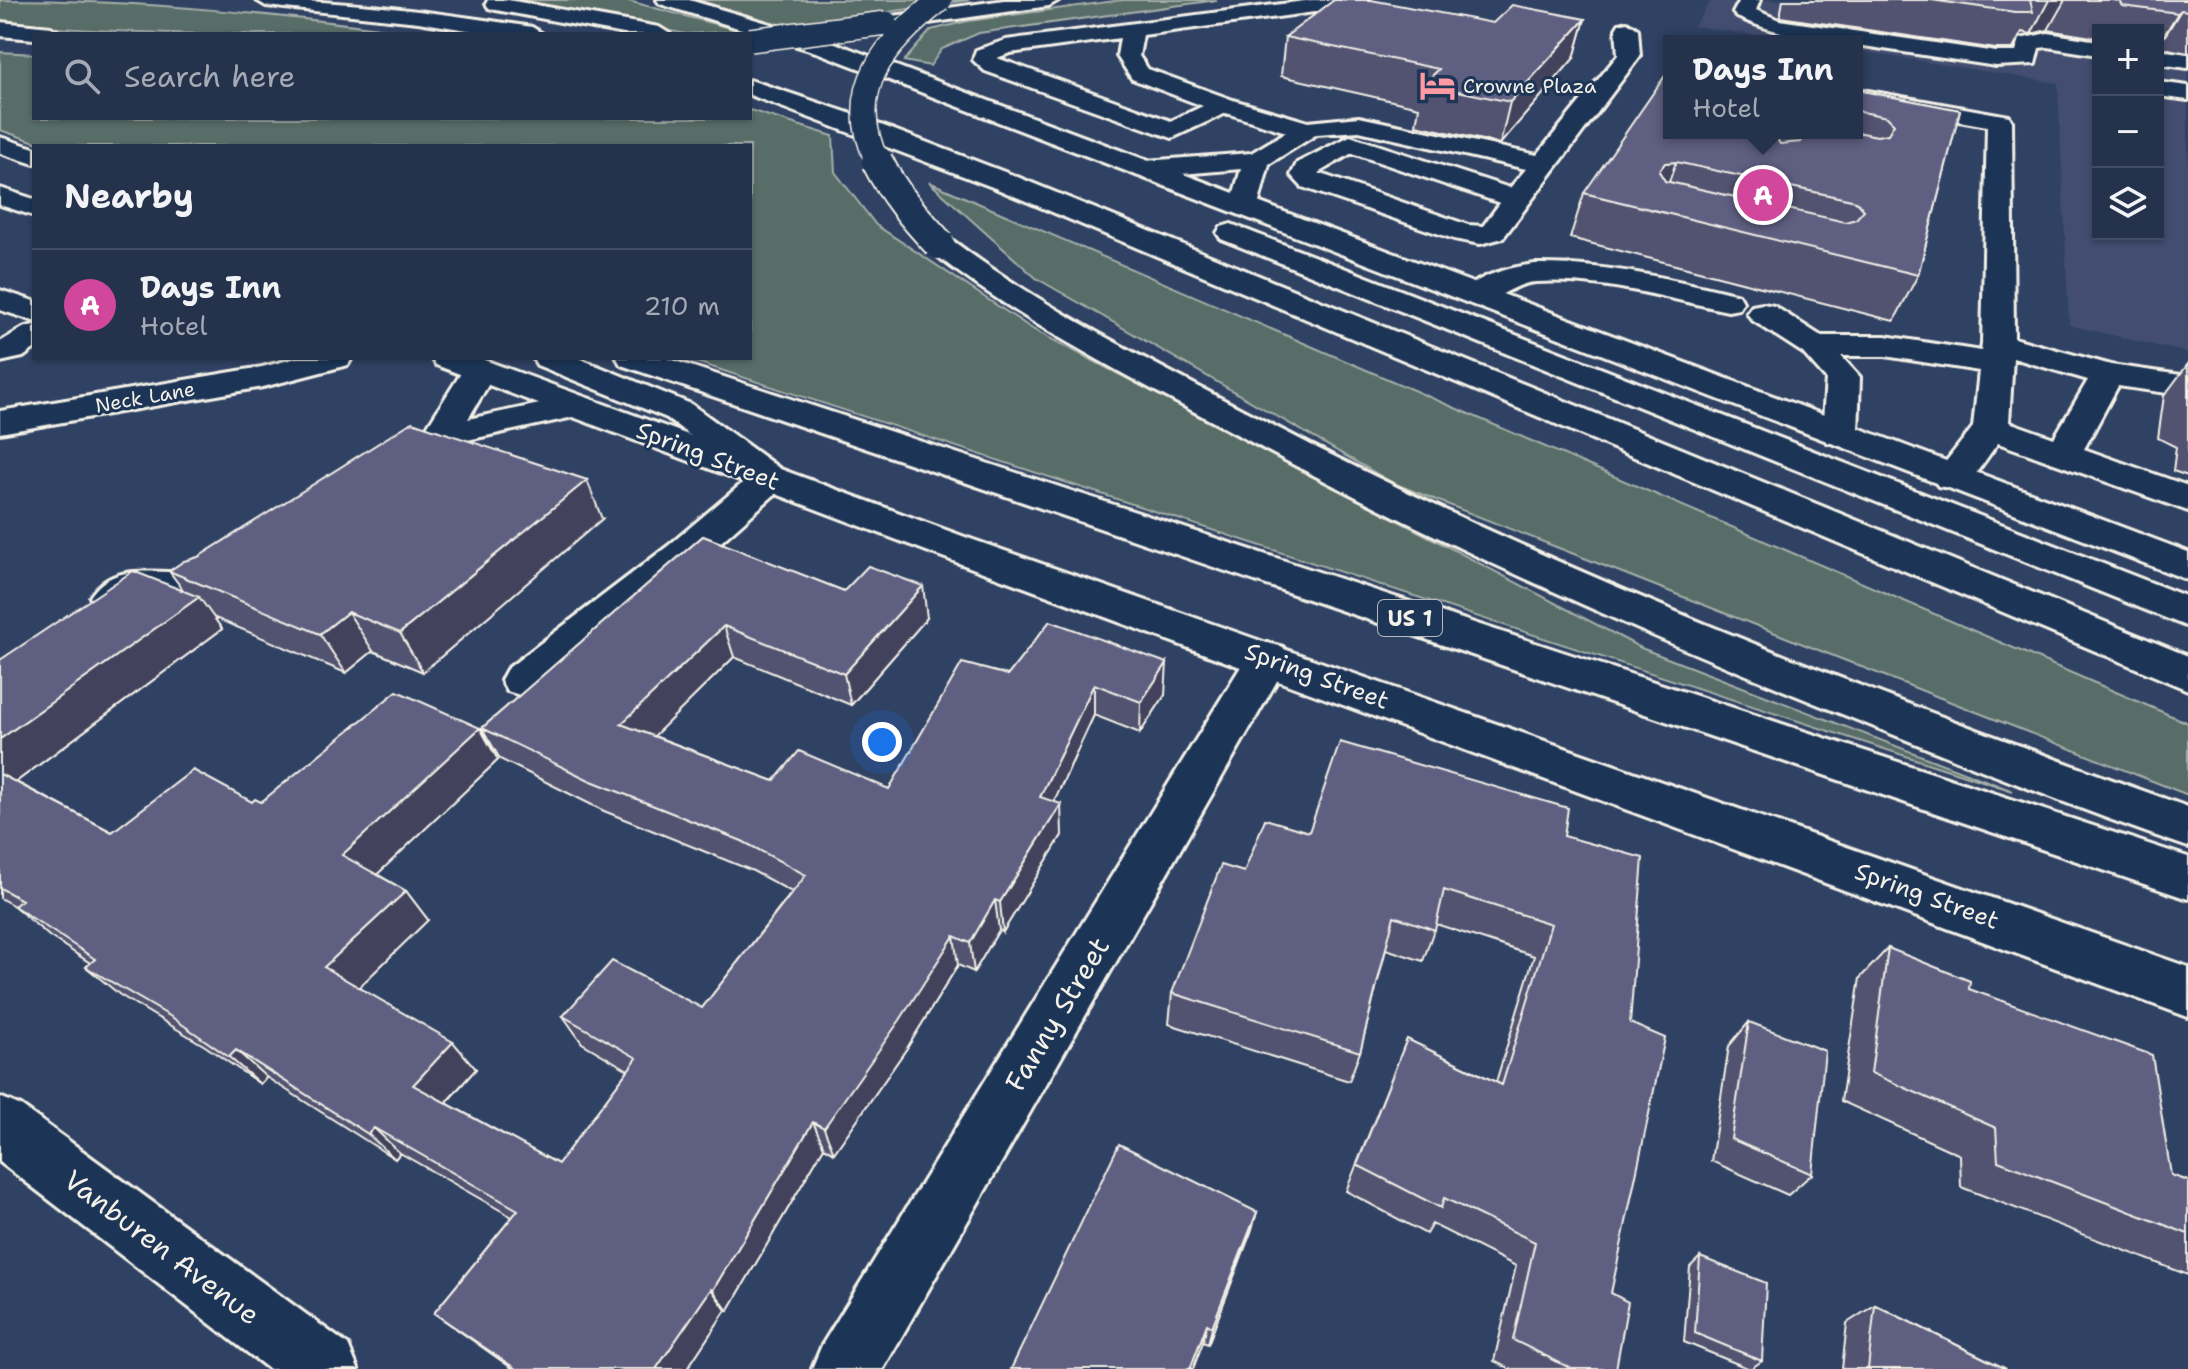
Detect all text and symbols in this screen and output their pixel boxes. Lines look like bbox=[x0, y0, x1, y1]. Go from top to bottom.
map controls bbox=[2092, 24, 2164, 240]
button: + bbox=[2092, 24, 2164, 96]
search box bbox=[32, 32, 752, 120]
popup bbox=[1663, 35, 1863, 139]
text: Days Inn bbox=[1692, 49, 1834, 90]
icon: search bbox=[60, 54, 104, 98]
text: Search here bbox=[124, 56, 295, 97]
hotel icon: Crowne Plaza bbox=[1418, 67, 1456, 105]
place label: Crowne Plaza bbox=[1463, 73, 1597, 99]
text: Hotel bbox=[1692, 90, 1760, 125]
button: − bbox=[2092, 96, 2164, 168]
pin: A bbox=[1737, 165, 1789, 225]
button: layers bbox=[2092, 168, 2164, 240]
text: Nearby bbox=[64, 173, 194, 219]
text: Days Inn bbox=[140, 267, 281, 308]
text: A bbox=[80, 288, 100, 323]
text: 210 m bbox=[643, 288, 720, 323]
text: Hotel bbox=[140, 308, 207, 343]
street label: Neck Lane bbox=[93, 375, 197, 419]
street label: Spring Street bbox=[632, 414, 784, 498]
road number: US 1 bbox=[1378, 600, 1442, 636]
street label: Spring Street bbox=[1241, 635, 1393, 717]
your location bbox=[862, 722, 902, 762]
street label: Spring Street bbox=[1851, 855, 2003, 937]
street label: Fanny Street bbox=[996, 930, 1118, 1098]
street label: Vanburen Avenue bbox=[56, 1161, 268, 1333]

